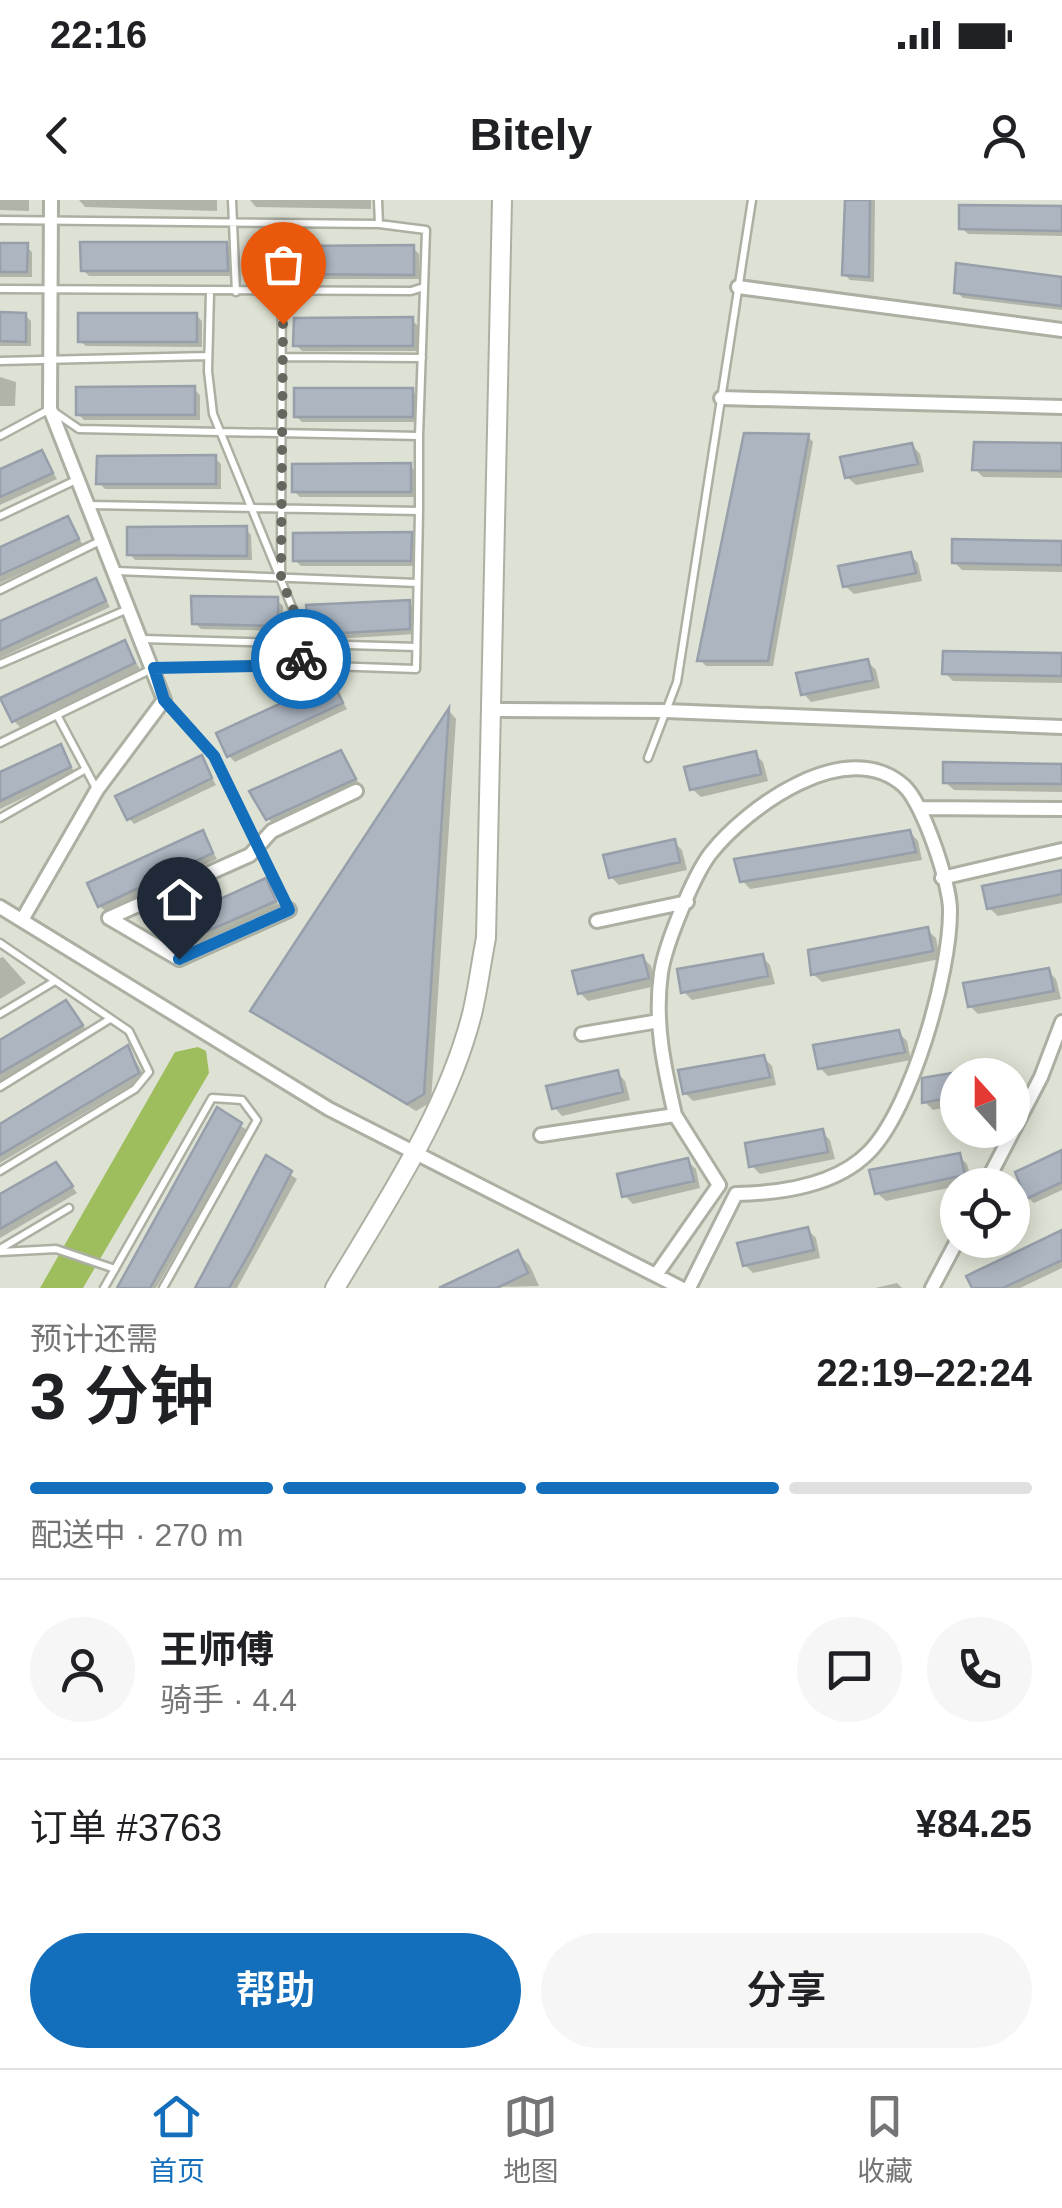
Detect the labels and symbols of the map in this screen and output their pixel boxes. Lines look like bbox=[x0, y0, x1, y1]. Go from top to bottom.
pin bbox=[241, 222, 326, 325]
courier bbox=[251, 609, 351, 709]
pin bbox=[137, 857, 222, 960]
north arrow bbox=[940, 1058, 1030, 1148]

